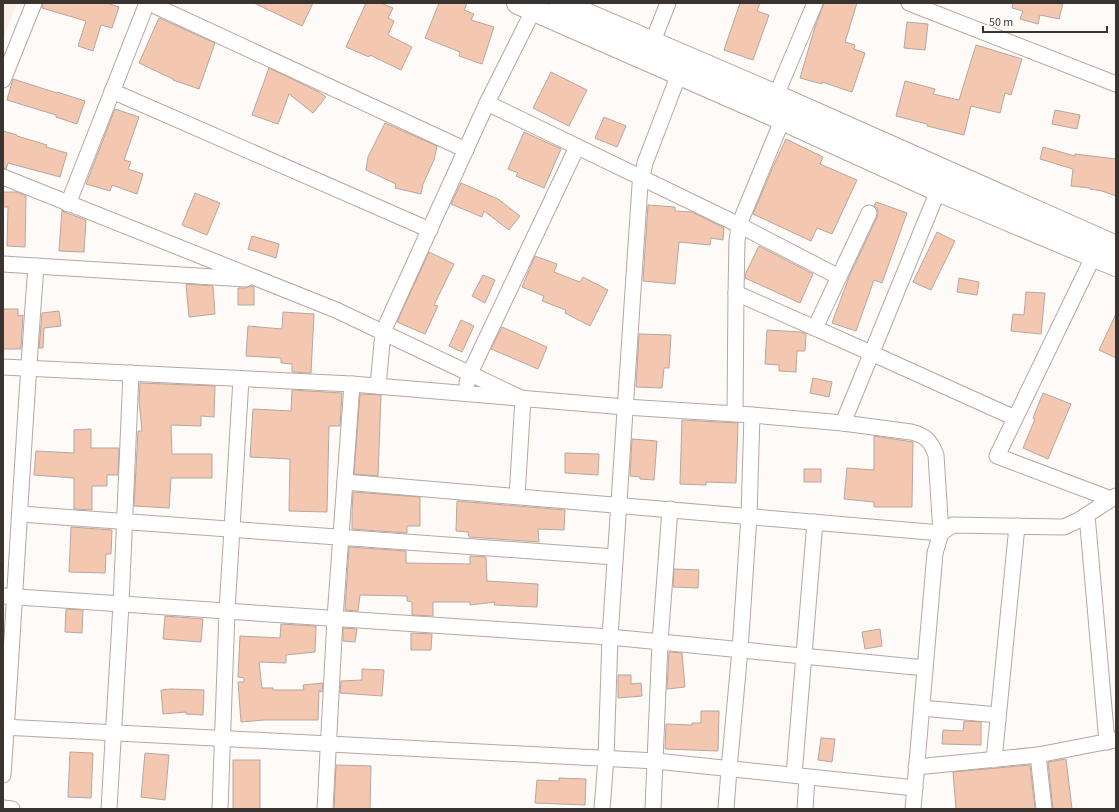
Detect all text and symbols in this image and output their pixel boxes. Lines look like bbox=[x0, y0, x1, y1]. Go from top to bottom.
scale bar bbox=[983, 8, 1107, 34]
text: 50 m bbox=[989, 14, 1013, 31]

